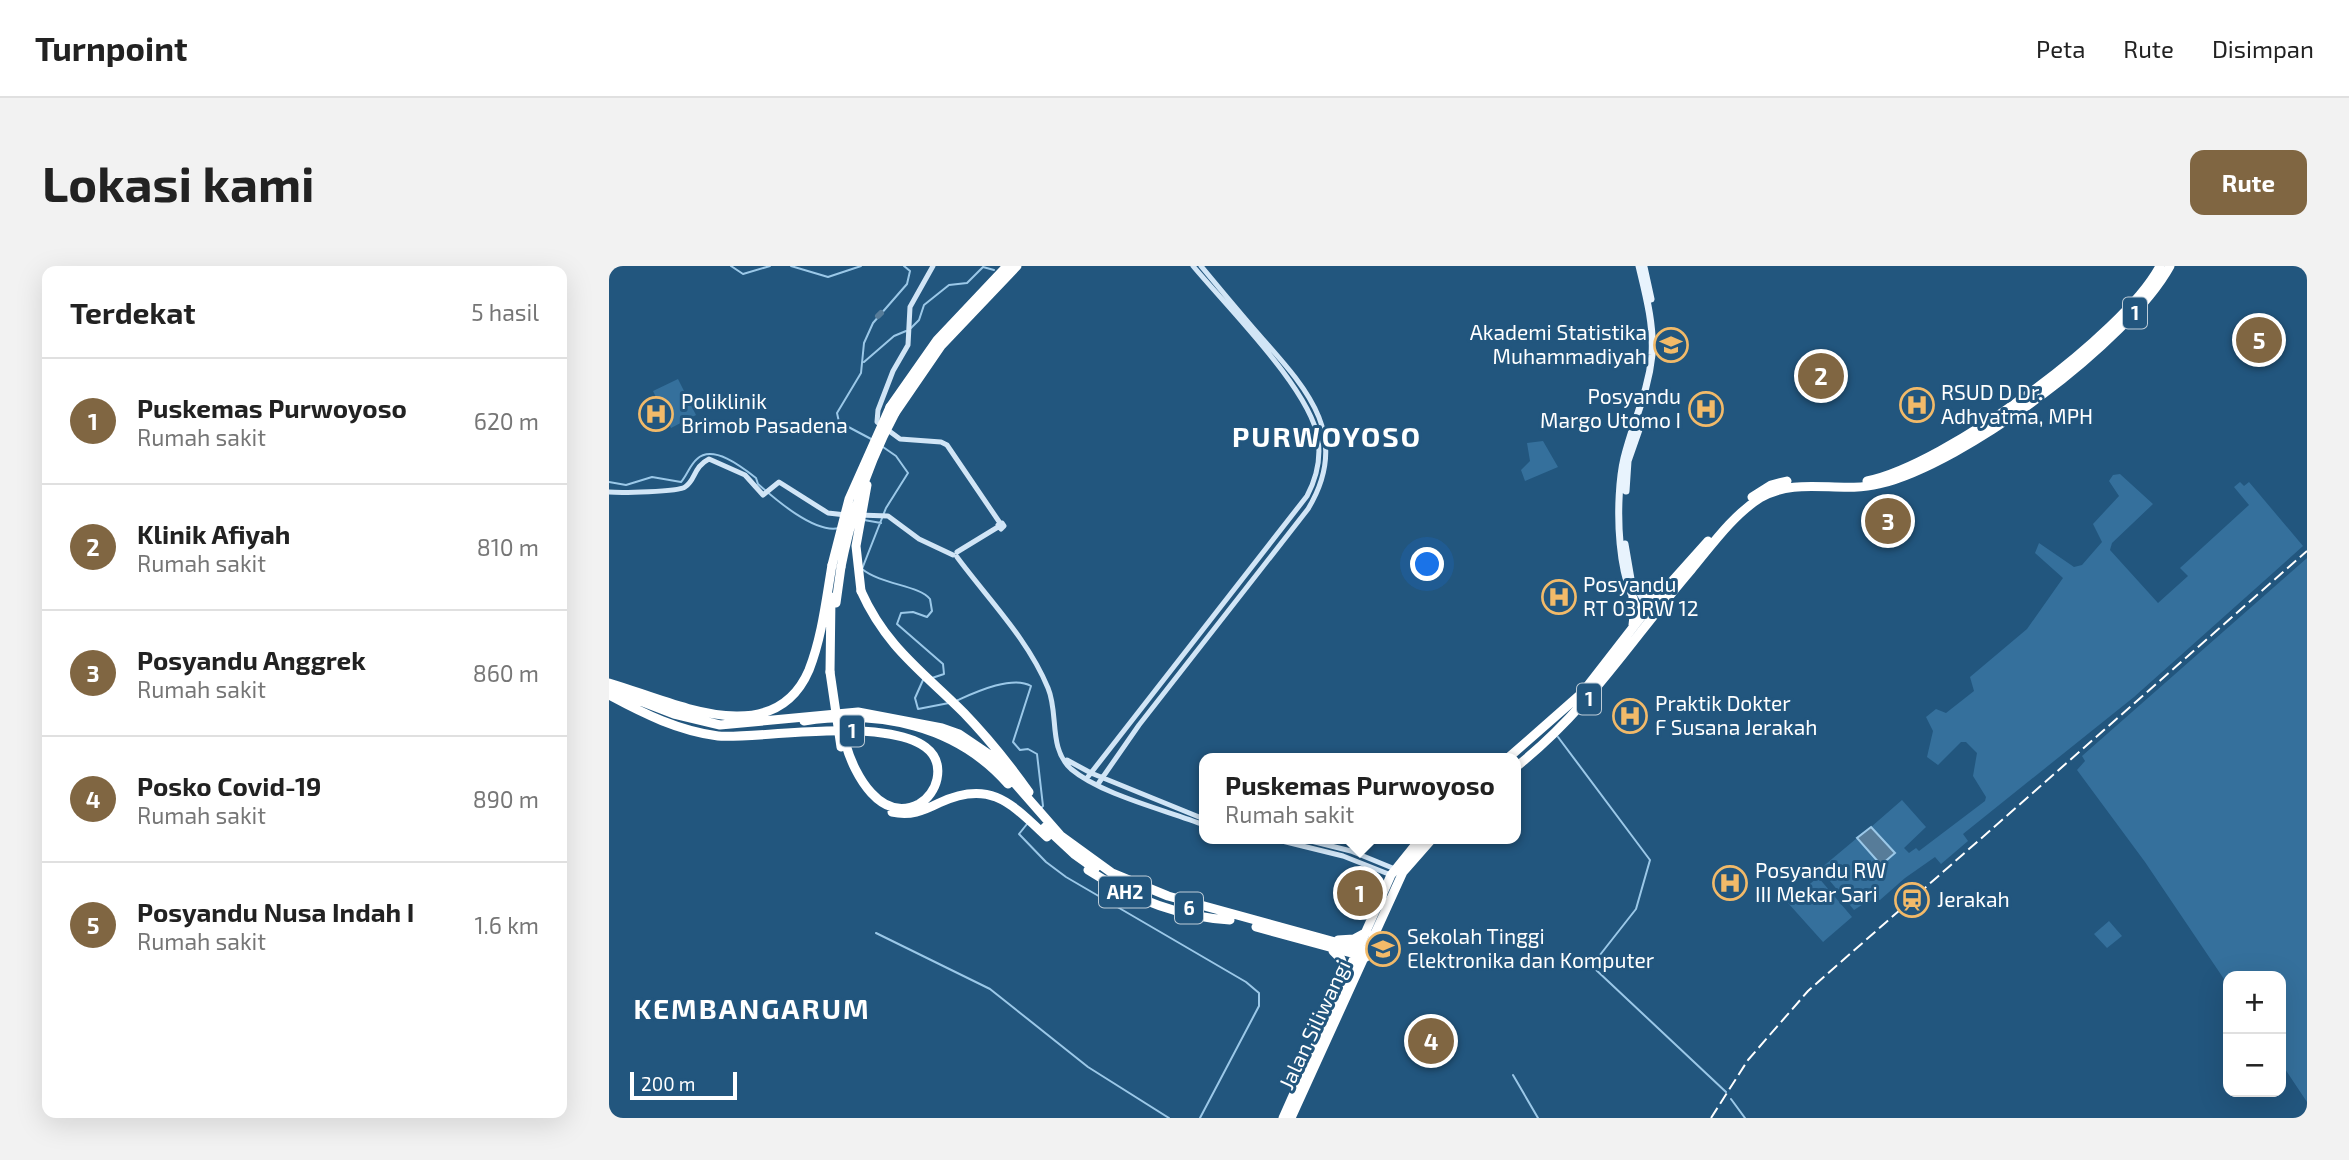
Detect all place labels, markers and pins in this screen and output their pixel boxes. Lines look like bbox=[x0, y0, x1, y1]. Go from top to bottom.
pin: 5 bbox=[2236, 314, 2282, 366]
place label: Akademi Statistika Muhammadiyah bbox=[1470, 319, 1647, 368]
school or university icon: Akademi Statistika Muhammadiyah bbox=[1652, 326, 1690, 364]
pin: 2 bbox=[1798, 350, 1844, 402]
place label: RSUD D Dr. Adhyatma, MPH bbox=[1941, 379, 2093, 428]
place label: Posyandu Margo Utomo I bbox=[1540, 383, 1681, 432]
hospital icon: RSUD D Dr. Adhyatma, MPH bbox=[1898, 386, 1936, 424]
place label: Poliklinik Brimob Pasadena bbox=[681, 388, 848, 437]
hospital icon: Posyandu Margo Utomo I bbox=[1687, 390, 1725, 428]
hospital icon: Poliklinik Brimob Pasadena bbox=[637, 395, 675, 433]
pin: 3 bbox=[1865, 495, 1911, 547]
place label: Posyandu RT 03 RW 12 bbox=[1583, 571, 1699, 620]
hospital icon: Posyandu RT 03 RW 12 bbox=[1540, 578, 1578, 616]
place label: Praktik Dokter F Susana Jerakah bbox=[1655, 690, 1817, 739]
hospital icon: Praktik Dokter F Susana Jerakah bbox=[1611, 697, 1649, 735]
place label: Posyandu RW III Mekar Sari bbox=[1755, 857, 1886, 906]
hospital icon: Posyandu RW III Mekar Sari bbox=[1711, 864, 1749, 902]
pin: 1 bbox=[1337, 867, 1383, 919]
station icon: Jerakah bbox=[1893, 881, 1931, 919]
place label: Jerakah bbox=[1937, 886, 2010, 911]
place label: Sekolah Tinggi Elektronika dan Komputer bbox=[1407, 923, 1655, 972]
school or university icon: Sekolah Tinggi Elektronika dan Komputer bbox=[1364, 930, 1402, 968]
pin: 4 bbox=[1408, 1015, 1454, 1067]

